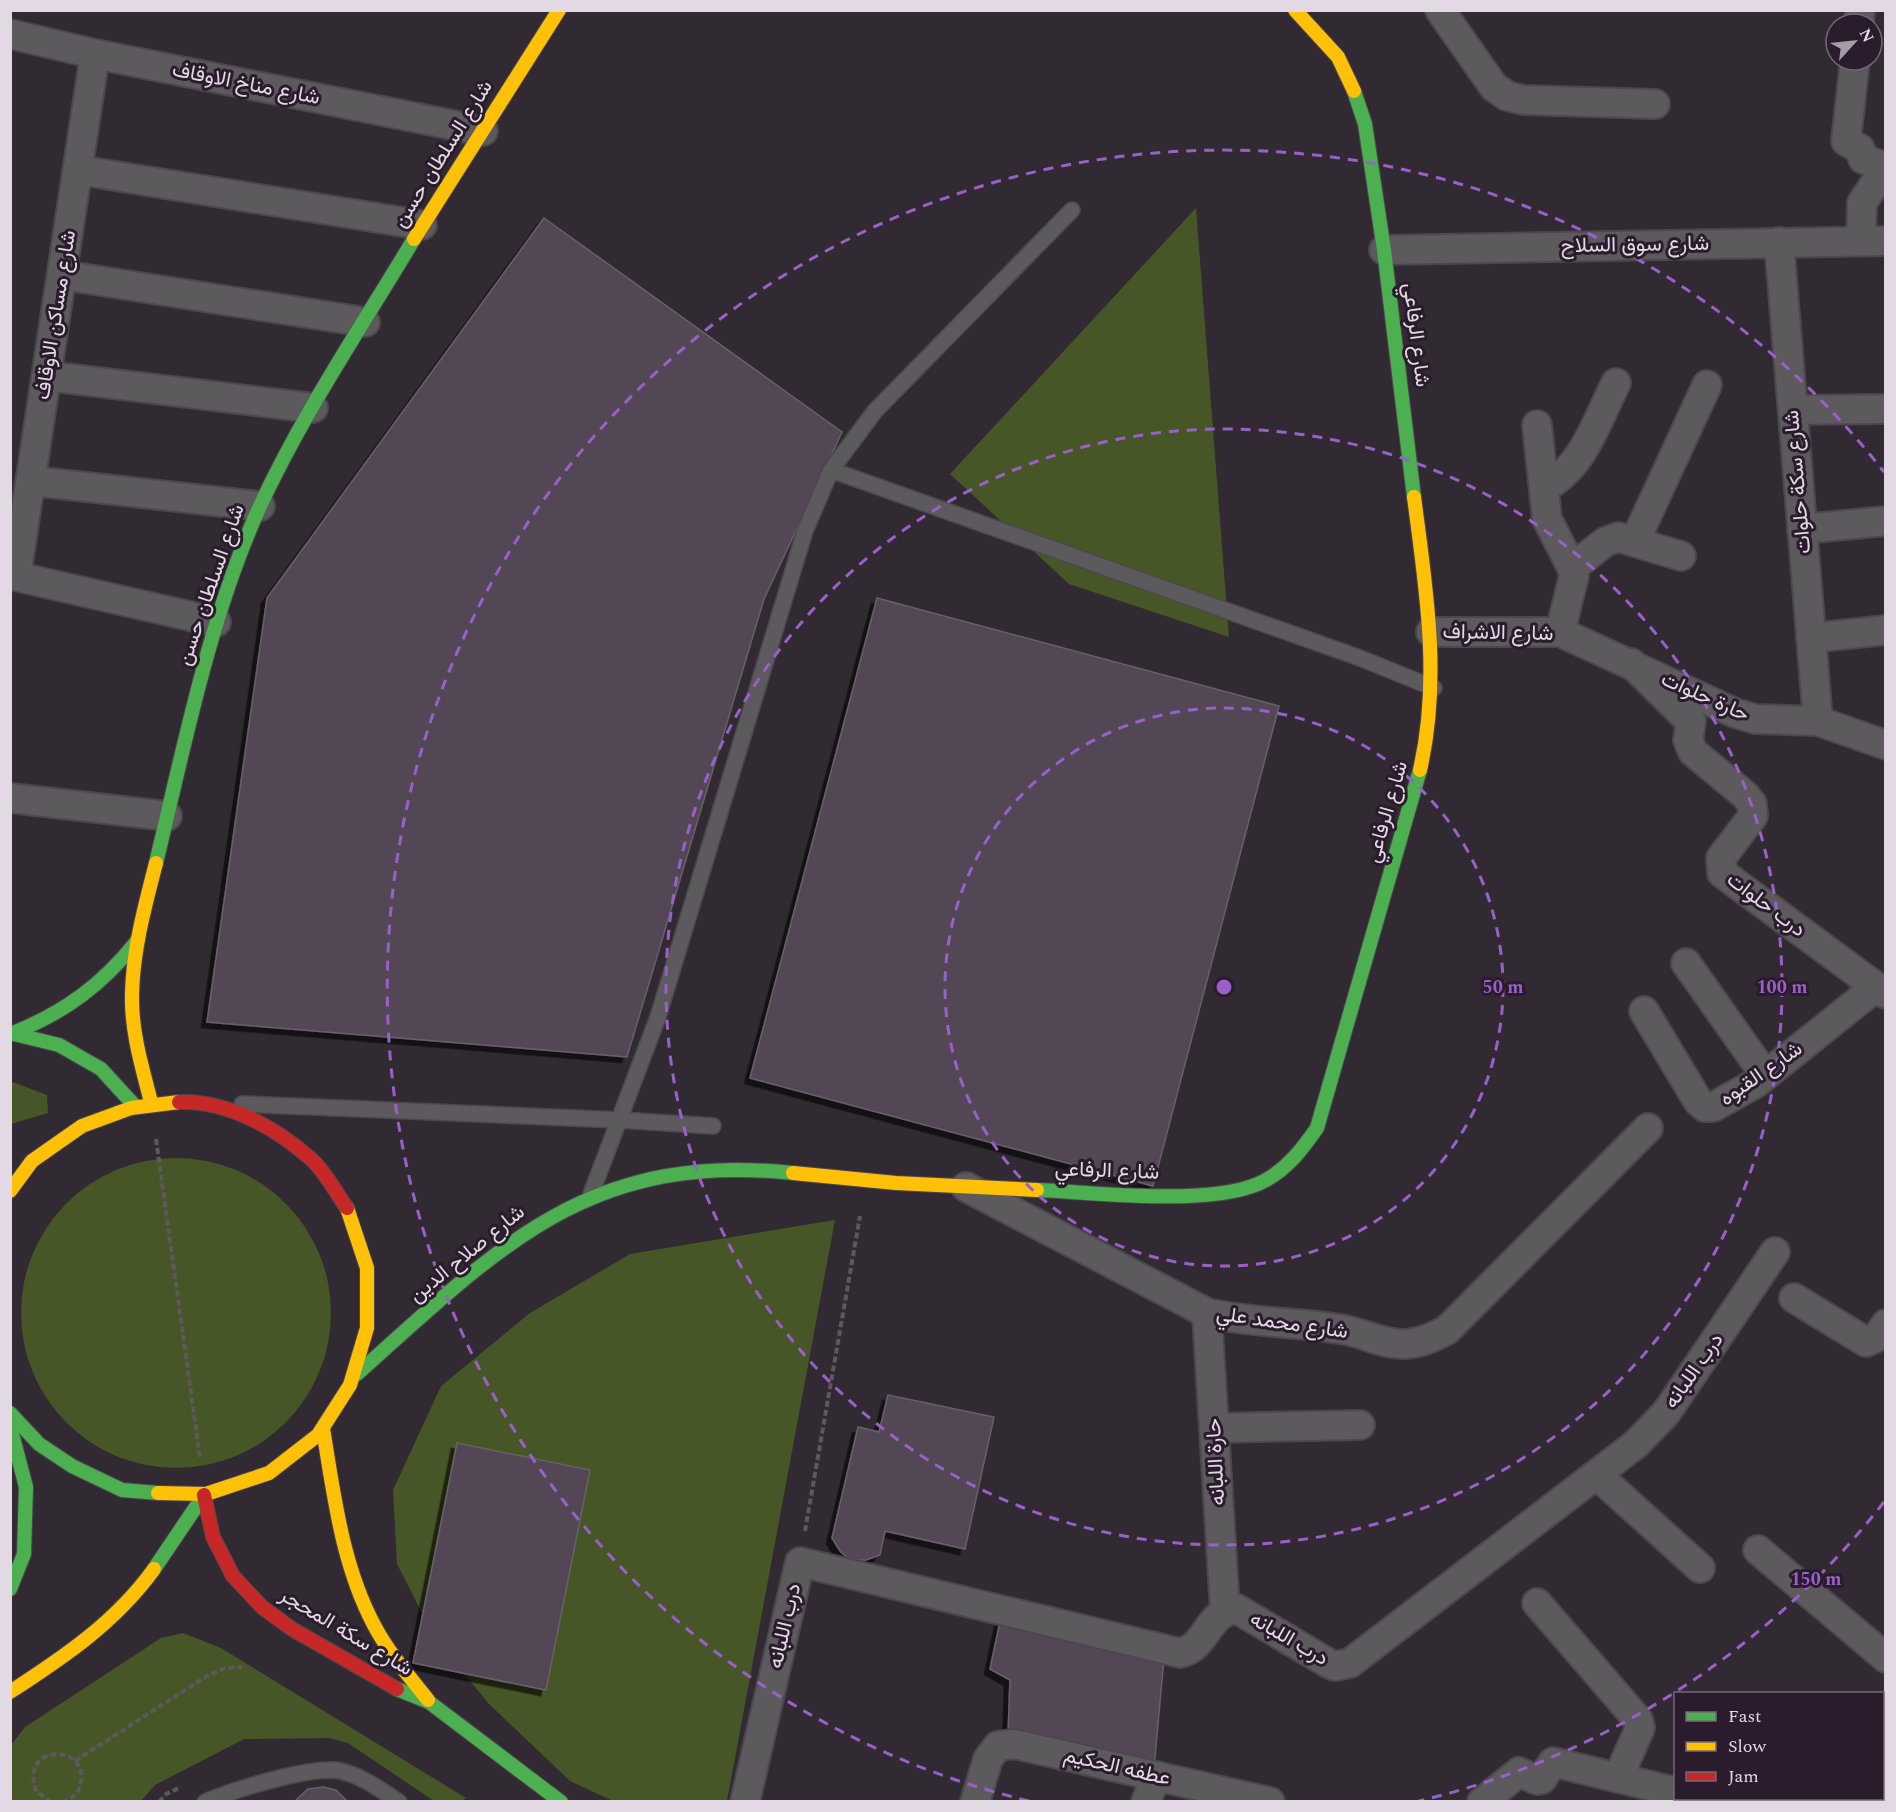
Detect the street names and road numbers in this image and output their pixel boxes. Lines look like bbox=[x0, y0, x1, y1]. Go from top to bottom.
street label: شارع مناخ الاوقاف bbox=[169, 54, 323, 114]
street label: شارع السلطان حسن bbox=[385, 74, 501, 234]
street label: شارع مساكن الاوقاف bbox=[27, 228, 85, 402]
street label: شارع سوق السلاح bbox=[1560, 228, 1710, 262]
street label: شارع الرفاعي bbox=[1394, 281, 1438, 389]
street label: شارع سكة حلوات bbox=[1776, 409, 1820, 555]
street label: شارع السلطان حسن bbox=[168, 500, 254, 670]
street label: شارع الاشراف bbox=[1442, 616, 1554, 650]
street label: حارة حلوات bbox=[1656, 663, 1754, 731]
street label: شارع الرفاعي bbox=[1357, 757, 1417, 867]
street label: درب حلوات bbox=[1719, 864, 1813, 946]
street label: شارع القبوه bbox=[1713, 1034, 1809, 1114]
street label: شارع الرفاعي bbox=[1054, 1153, 1160, 1189]
street label: شارع صلاح الدين bbox=[402, 1197, 532, 1311]
street label: شارع محمد علي bbox=[1214, 1298, 1350, 1348]
street label: درب اللبانه bbox=[1656, 1326, 1732, 1416]
street label: حارة اللبانه bbox=[1198, 1418, 1234, 1506]
street label: شارع سكة المحجر bbox=[272, 1579, 419, 1684]
street label: درب اللبانه bbox=[760, 1580, 810, 1672]
street label: درب اللبانه bbox=[1244, 1604, 1334, 1674]
street label: عطفه الحكيم bbox=[1060, 1739, 1174, 1795]

